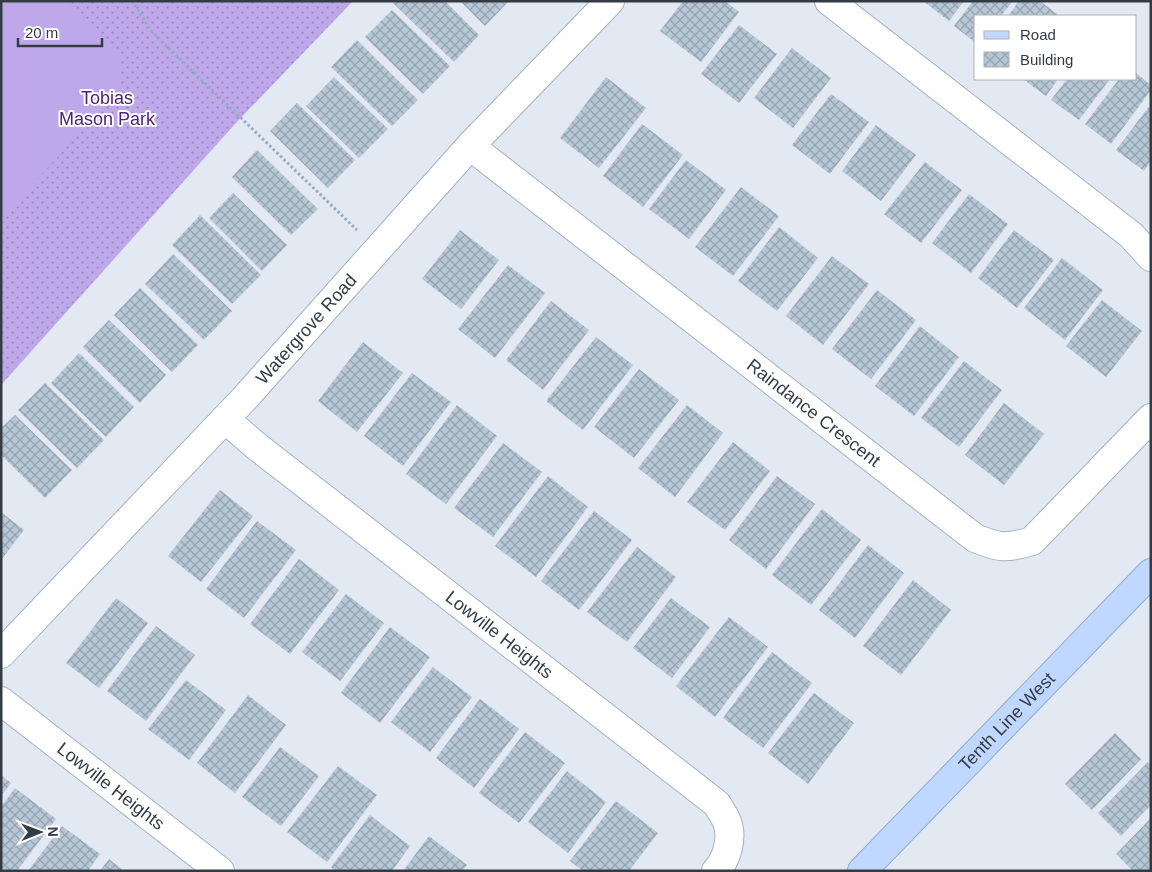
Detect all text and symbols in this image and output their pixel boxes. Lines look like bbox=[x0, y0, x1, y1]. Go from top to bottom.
scale bar bbox=[18, 15, 101, 47]
legend bbox=[974, 15, 1137, 80]
text: 20 m bbox=[25, 24, 58, 41]
text: Road bbox=[1020, 26, 1056, 43]
text: Building bbox=[1020, 51, 1073, 68]
park label: Tobias Mason Park bbox=[59, 88, 156, 129]
street label: Watergrove Road bbox=[252, 270, 361, 388]
street label: Raindance Crescent bbox=[743, 355, 884, 471]
street label: Lowville Heights bbox=[442, 587, 557, 683]
street label: Tenth Line West bbox=[955, 668, 1059, 775]
street label: Lowville Heights bbox=[53, 738, 168, 834]
north arrow bbox=[15, 807, 65, 857]
text: N bbox=[45, 827, 61, 837]

